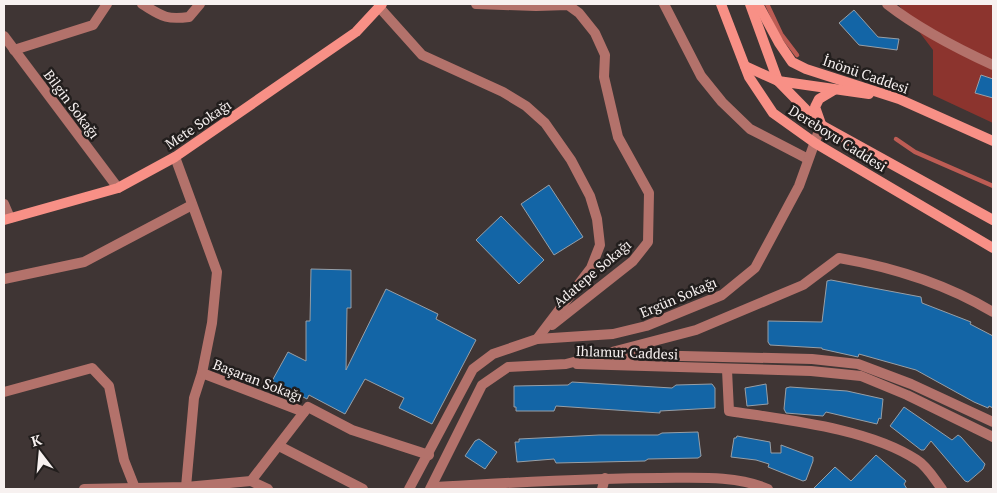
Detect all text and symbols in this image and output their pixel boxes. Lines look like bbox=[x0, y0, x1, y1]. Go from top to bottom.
street label: İnönü Caddesi bbox=[821, 50, 911, 98]
street label: Bilgin Sokağı bbox=[40, 66, 104, 142]
street label: Mete Sokağı bbox=[161, 95, 235, 153]
street label: Dereboyu Caddesi bbox=[785, 100, 891, 176]
street label: Adatepe Sokağı bbox=[549, 235, 635, 311]
street label: Ergün Sokağı bbox=[637, 272, 719, 322]
street label: Ihlamur Caddesi bbox=[576, 341, 678, 363]
street label: Başaran Sokağı bbox=[211, 354, 305, 406]
north arrow bbox=[15, 428, 65, 478]
text: K bbox=[29, 430, 44, 451]

